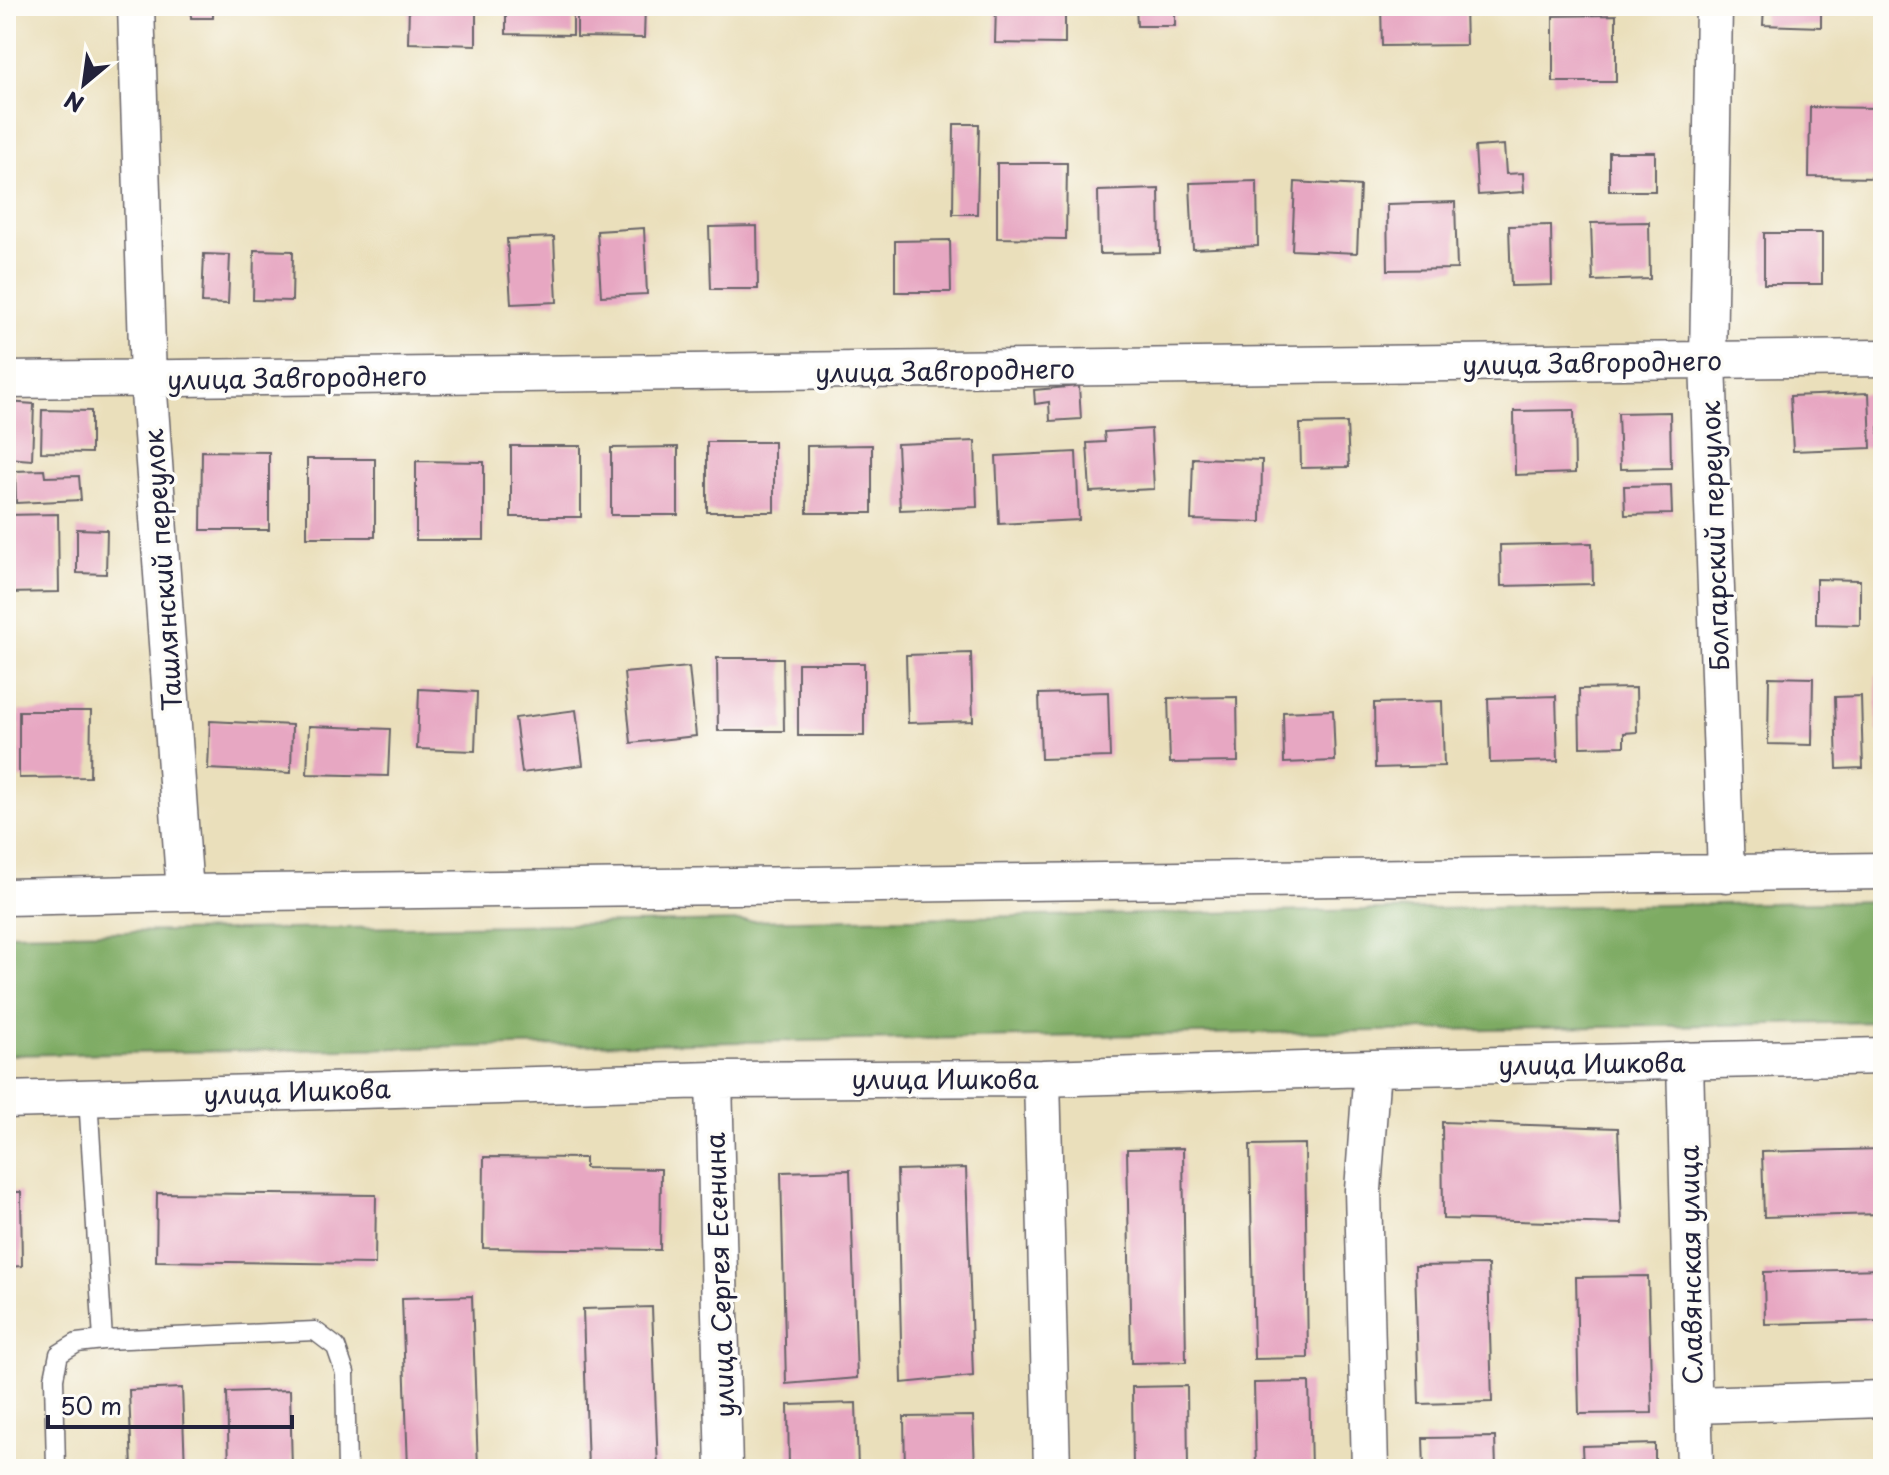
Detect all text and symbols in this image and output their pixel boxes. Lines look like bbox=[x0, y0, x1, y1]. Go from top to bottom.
north arrow bbox=[44, 44, 124, 124]
text: N bbox=[58, 84, 89, 121]
street label: улица Завгороднего bbox=[1462, 340, 1722, 384]
street label: улица Завгороднего bbox=[815, 348, 1075, 392]
street label: улица Завгороднего bbox=[167, 355, 427, 399]
street label: Болгарский переулок bbox=[1690, 400, 1738, 672]
street label: Ташлянский переулок bbox=[133, 427, 191, 712]
street label: улица Ишкова bbox=[1498, 1042, 1687, 1084]
street label: улица Ишкова bbox=[851, 1059, 1039, 1098]
street label: улица Ишкова bbox=[203, 1068, 392, 1114]
street label: улица Сергея Есенина bbox=[695, 1131, 743, 1418]
street label: Славянская улица bbox=[1668, 1144, 1712, 1385]
scale bar bbox=[48, 1379, 292, 1429]
text: 50 m bbox=[60, 1387, 122, 1423]

